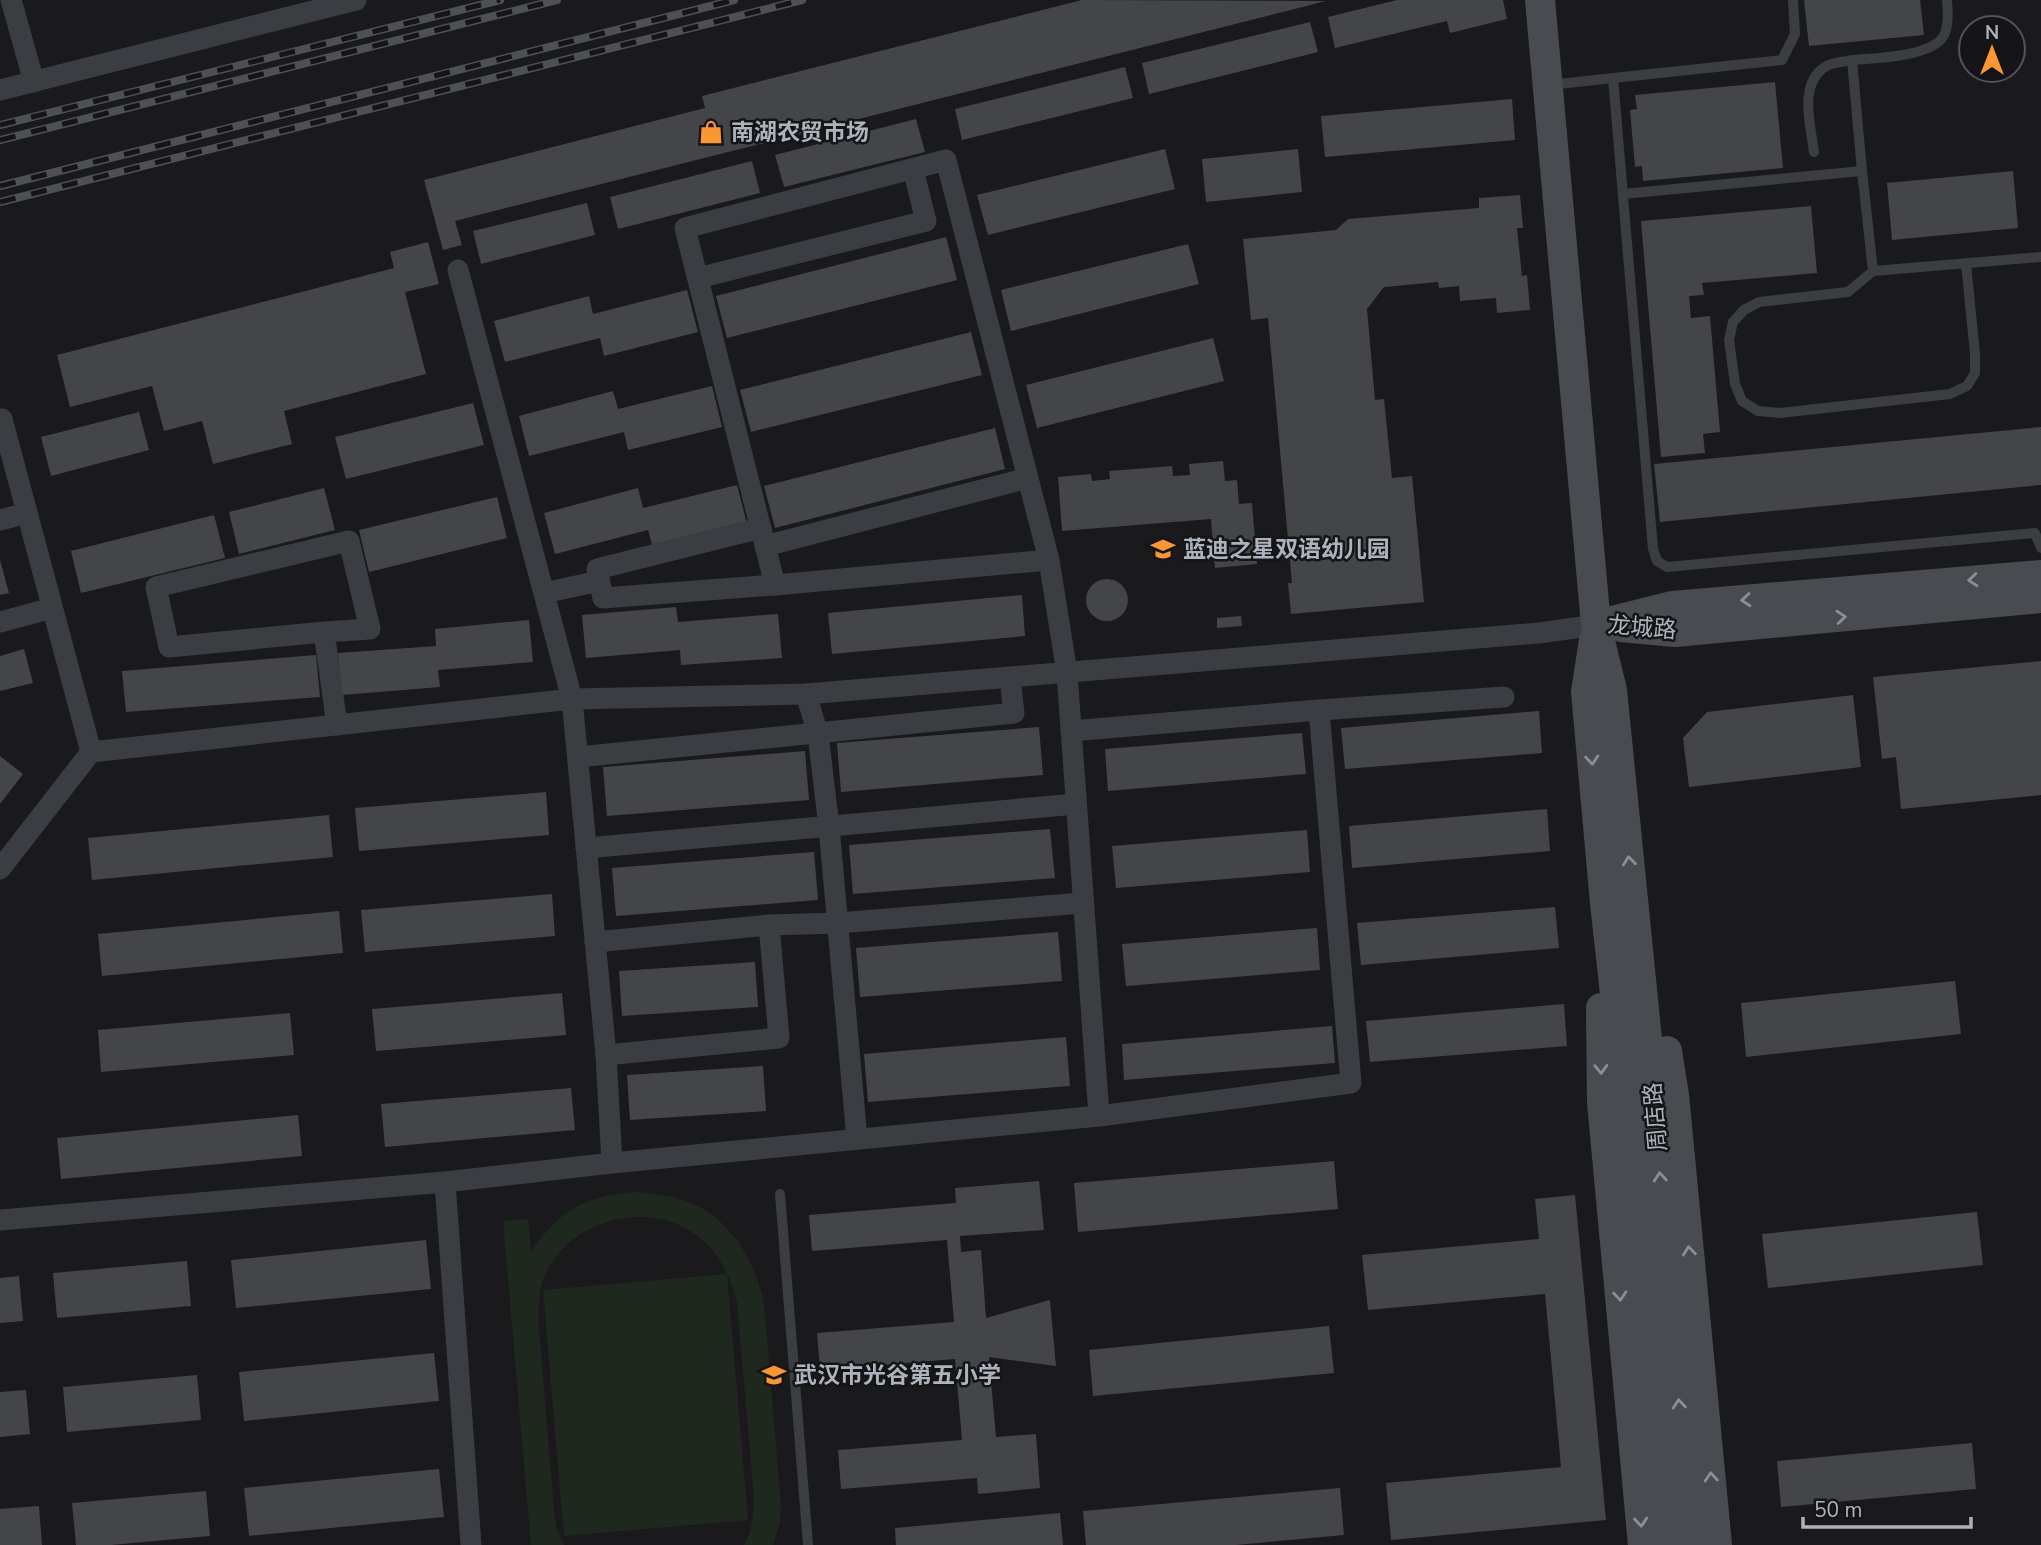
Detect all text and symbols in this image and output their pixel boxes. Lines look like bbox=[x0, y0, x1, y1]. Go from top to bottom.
north arrow bbox=[1957, 14, 2027, 84]
text: N bbox=[1985, 20, 1999, 46]
place label: 南湖农贸市场 bbox=[731, 117, 869, 148]
shop icon: 南湖农贸市场 bbox=[697, 118, 725, 146]
place label: 蓝迪之星双语幼儿园 bbox=[1183, 534, 1390, 565]
school or university icon: 蓝迪之星双语幼儿园 bbox=[1149, 535, 1177, 563]
one-way arrow bbox=[1967, 572, 1978, 587]
one-way arrow bbox=[1741, 592, 1752, 607]
street label: 龙城路 bbox=[1606, 609, 1678, 646]
one-way arrow bbox=[1835, 609, 1846, 624]
one-way arrow bbox=[1584, 755, 1599, 766]
one-way arrow bbox=[1622, 855, 1637, 866]
one-way arrow bbox=[1593, 1064, 1609, 1075]
street label: 周店路 bbox=[1637, 1081, 1674, 1153]
one-way arrow bbox=[1653, 1171, 1668, 1182]
one-way arrow bbox=[1682, 1245, 1697, 1256]
one-way arrow bbox=[1612, 1291, 1627, 1302]
place label: 武汉市光谷第五小学 bbox=[794, 1360, 1001, 1391]
school or university icon: 武汉市光谷第五小学 bbox=[760, 1361, 788, 1389]
one-way arrow bbox=[1672, 1398, 1687, 1410]
one-way arrow bbox=[1703, 1471, 1718, 1483]
scale bar bbox=[1803, 1486, 1971, 1530]
text: 50 m bbox=[1814, 1496, 1863, 1524]
one-way arrow bbox=[1633, 1517, 1648, 1528]

